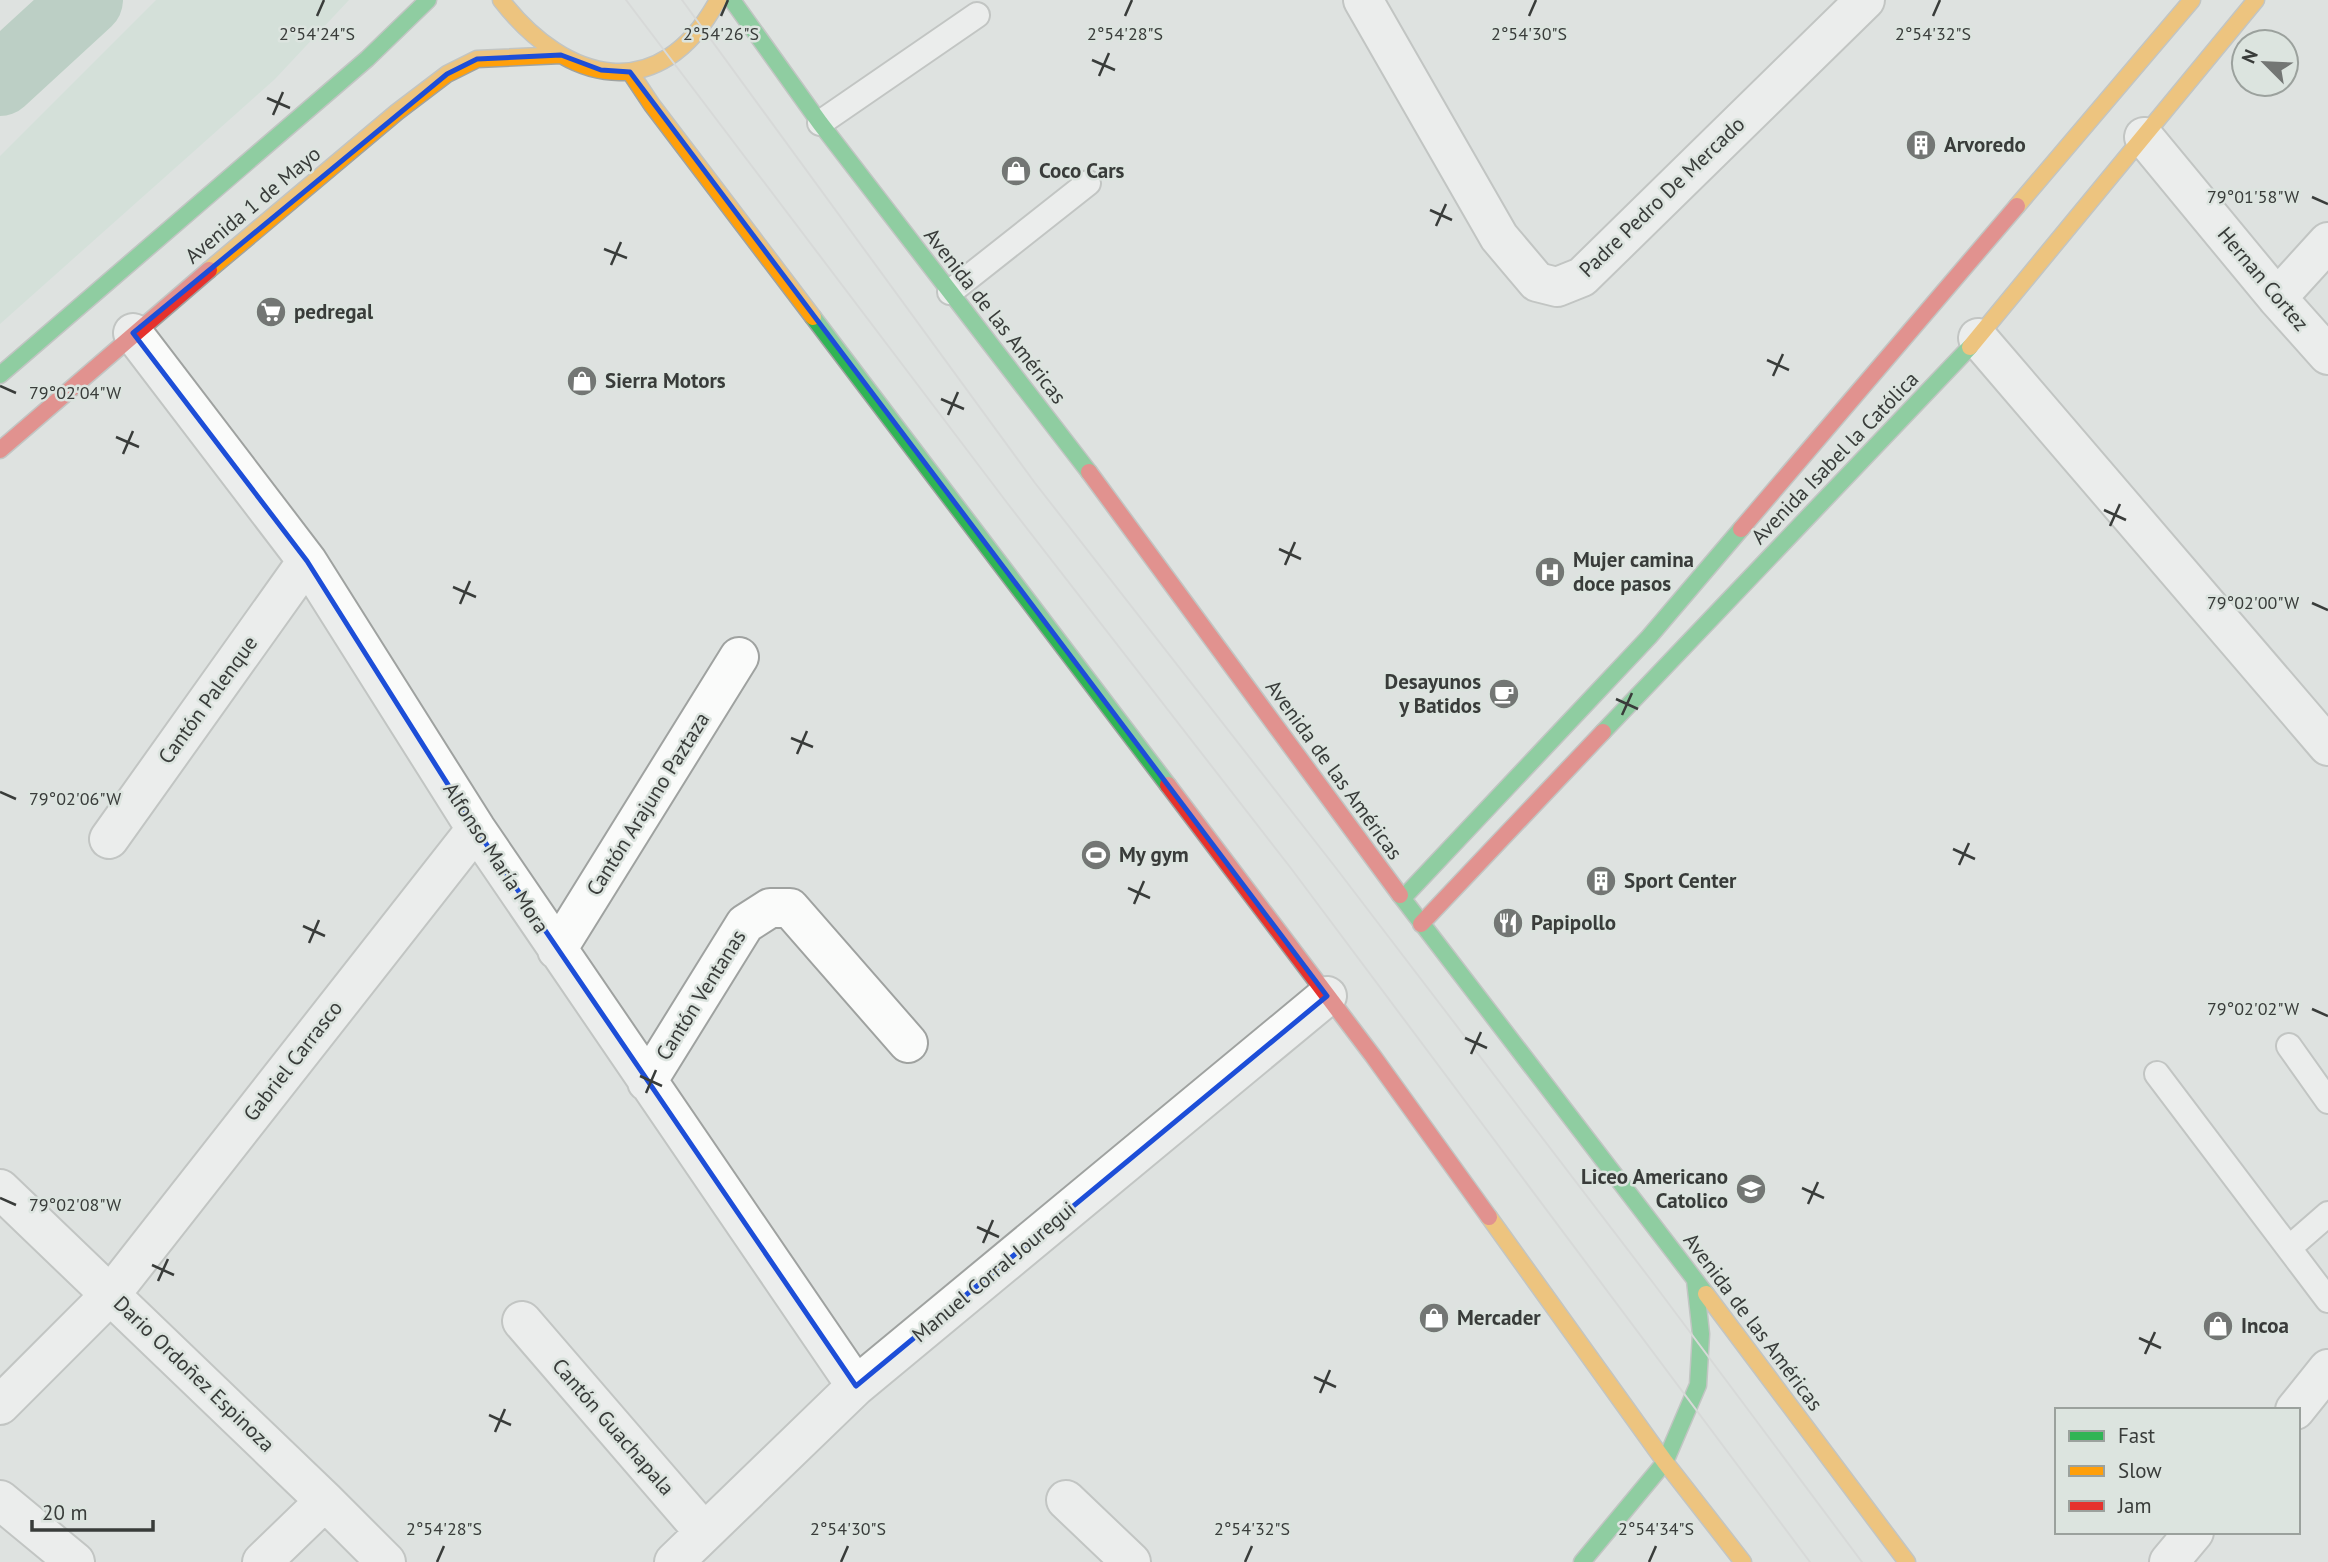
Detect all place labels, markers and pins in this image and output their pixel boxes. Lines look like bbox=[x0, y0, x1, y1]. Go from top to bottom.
building icon: Arvoredo bbox=[1904, 128, 1938, 162]
place label: Arvoredo bbox=[1944, 131, 2026, 158]
shop icon: Coco Cars bbox=[999, 154, 1033, 188]
place label: Coco Cars bbox=[1039, 157, 1125, 184]
supermarket icon: pedregal bbox=[254, 295, 288, 329]
place label: pedregal bbox=[294, 298, 374, 325]
shop icon: Sierra Motors bbox=[565, 364, 599, 398]
place label: Sierra Motors bbox=[605, 367, 726, 394]
place label: Mujer camina doce pasos bbox=[1573, 546, 1694, 597]
hospital icon: Mujer camina doce pasos bbox=[1533, 555, 1567, 589]
place label: Desayunos y Batidos bbox=[1385, 668, 1481, 719]
cafe icon: Desayunos y Batidos bbox=[1487, 677, 1521, 711]
sports icon: My gym bbox=[1079, 838, 1113, 872]
place label: My gym bbox=[1119, 841, 1189, 868]
building icon: Sport Center bbox=[1584, 864, 1618, 898]
place label: Sport Center bbox=[1624, 867, 1737, 894]
restaurant icon: Papipollo bbox=[1491, 906, 1525, 940]
place label: Papipollo bbox=[1531, 909, 1616, 936]
place label: Liceo Americano Catolico bbox=[1581, 1163, 1728, 1214]
school or university icon: Liceo Americano Catolico bbox=[1734, 1172, 1768, 1206]
shop icon: Mercader bbox=[1417, 1301, 1451, 1335]
place label: Mercader bbox=[1457, 1304, 1541, 1331]
shop icon: Incoa bbox=[2201, 1309, 2235, 1343]
place label: Incoa bbox=[2241, 1312, 2289, 1339]

